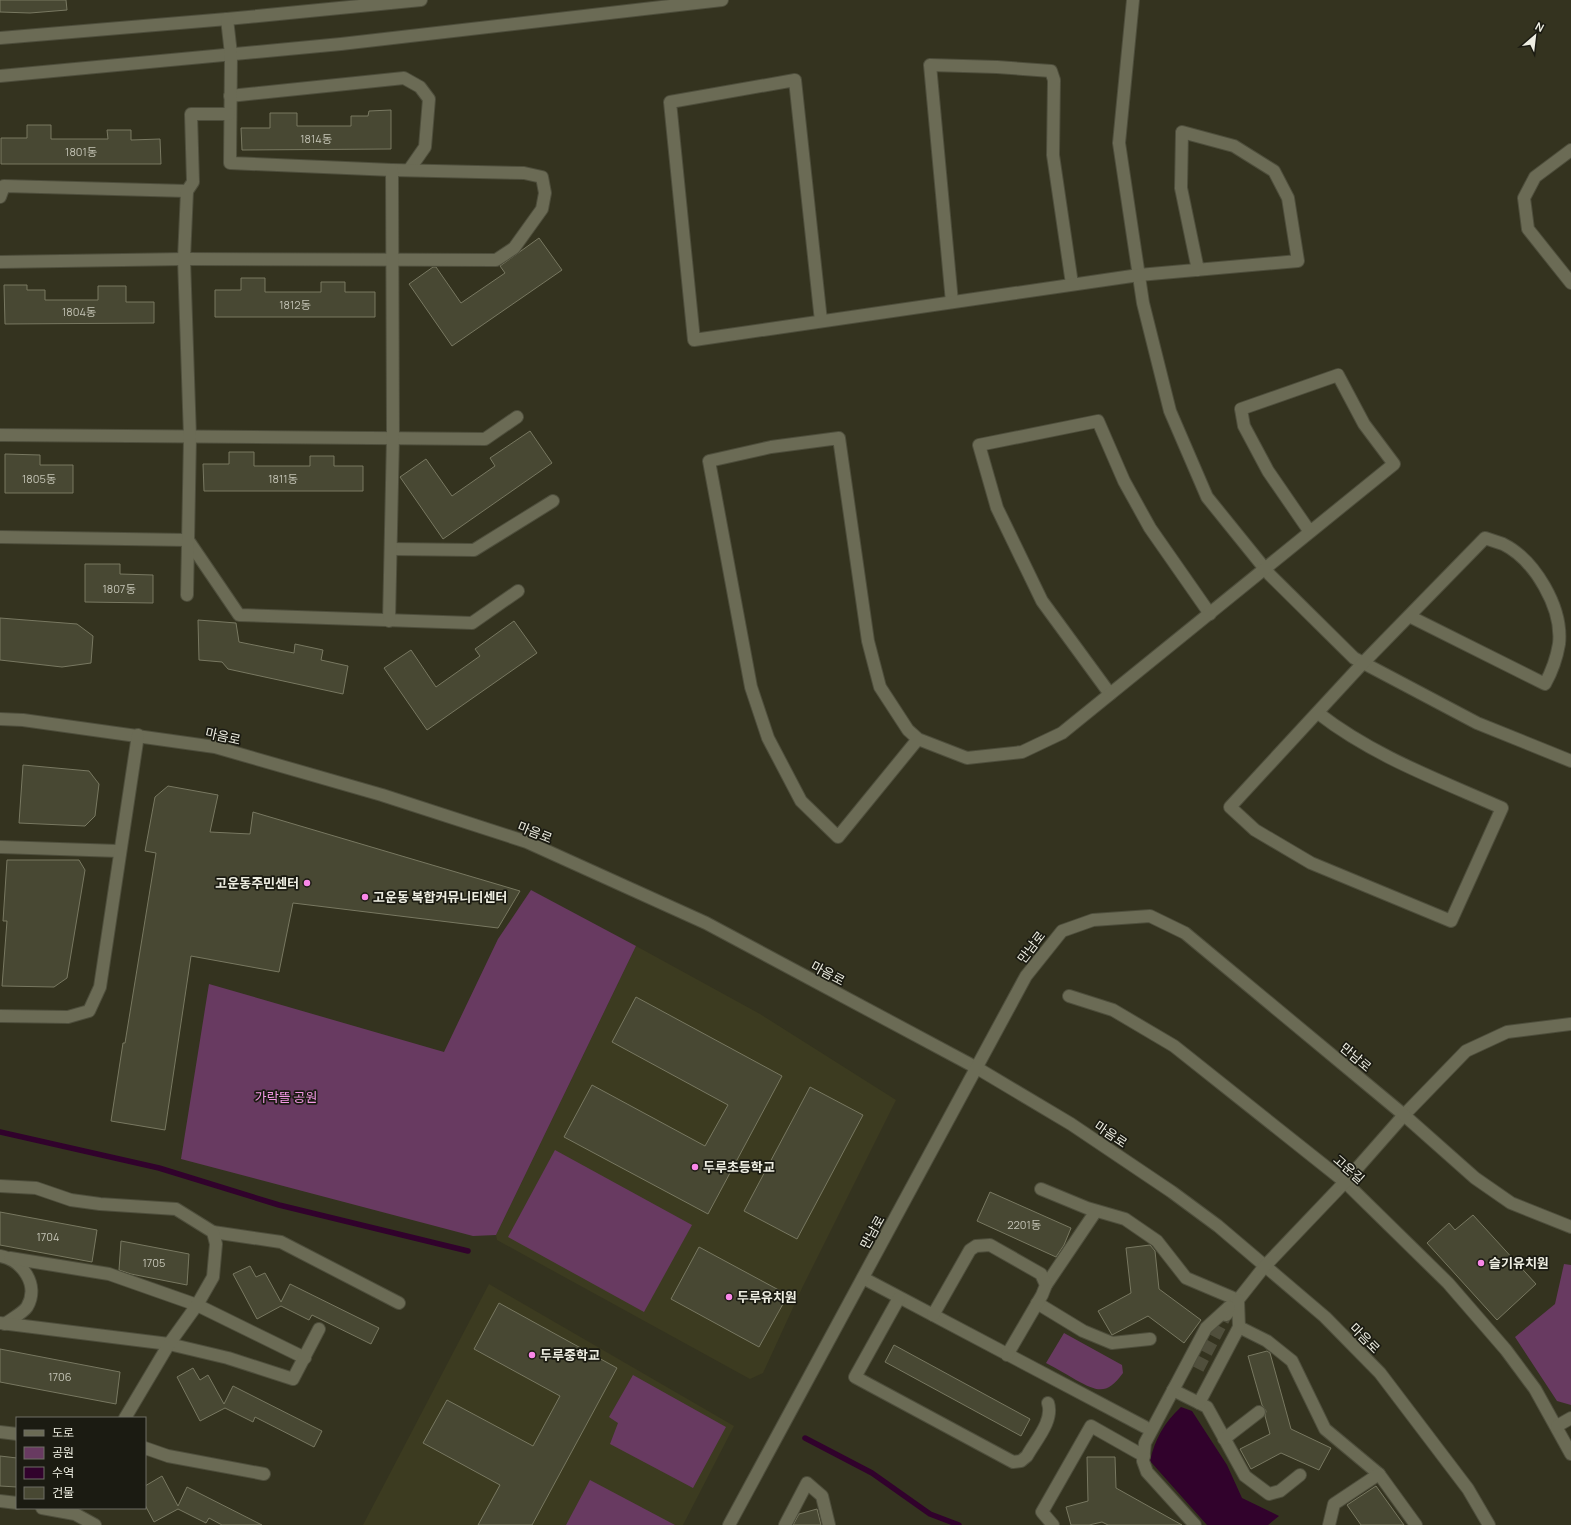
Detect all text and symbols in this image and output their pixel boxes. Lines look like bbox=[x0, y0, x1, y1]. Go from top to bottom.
north arrow bbox=[1515, 16, 1555, 56]
text: N bbox=[1533, 18, 1547, 35]
house number: 1814동 bbox=[300, 131, 332, 146]
house number: 1801동 bbox=[65, 144, 97, 159]
house number: 1812동 bbox=[279, 297, 311, 312]
house number: 1804동 bbox=[62, 304, 96, 319]
house number: 1805동 bbox=[22, 471, 56, 486]
house number: 1811동 bbox=[268, 471, 298, 486]
house number: 1807동 bbox=[102, 581, 136, 596]
street label: 마음로 bbox=[203, 723, 243, 749]
street label: 마음로 bbox=[515, 817, 555, 847]
place label: 고운동주민센터 bbox=[215, 874, 299, 892]
marker: 고운동주민센터 bbox=[302, 878, 312, 888]
place label: 고운동 복합커뮤니티센터 bbox=[373, 888, 507, 906]
marker: 고운동 복합커뮤니티센터 bbox=[360, 892, 370, 902]
street label: 만남로 bbox=[1013, 927, 1049, 967]
street label: 마음로 bbox=[808, 957, 848, 989]
street label: 만남로 bbox=[1336, 1039, 1376, 1075]
park label: 가락뜰 공원 bbox=[255, 1088, 317, 1106]
street label: 마음로 bbox=[1091, 1117, 1131, 1152]
street label: 고운길 bbox=[1330, 1150, 1368, 1188]
place label: 두루초등학교 bbox=[703, 1158, 775, 1176]
marker: 두루초등학교 bbox=[690, 1162, 700, 1172]
street label: 만남로 bbox=[855, 1212, 889, 1252]
house number: 2201동 bbox=[1007, 1217, 1041, 1232]
house number: 1704 bbox=[36, 1229, 60, 1244]
place label: 슬기유치원 bbox=[1489, 1254, 1549, 1272]
house number: 1705 bbox=[143, 1255, 165, 1270]
marker: 슬기유치원 bbox=[1476, 1258, 1486, 1268]
place label: 두루유치원 bbox=[737, 1288, 797, 1306]
marker: 두루유치원 bbox=[724, 1292, 734, 1302]
street label: 마음로 bbox=[1346, 1319, 1384, 1357]
place label: 두루중학교 bbox=[540, 1346, 600, 1364]
marker: 두루중학교 bbox=[527, 1350, 537, 1360]
house number: 1706 bbox=[48, 1369, 72, 1384]
legend bbox=[16, 1417, 146, 1509]
text: 도로 bbox=[52, 1424, 74, 1441]
text: 공원 bbox=[52, 1444, 74, 1461]
text: 수역 bbox=[52, 1464, 74, 1481]
text: 건물 bbox=[52, 1484, 74, 1501]

